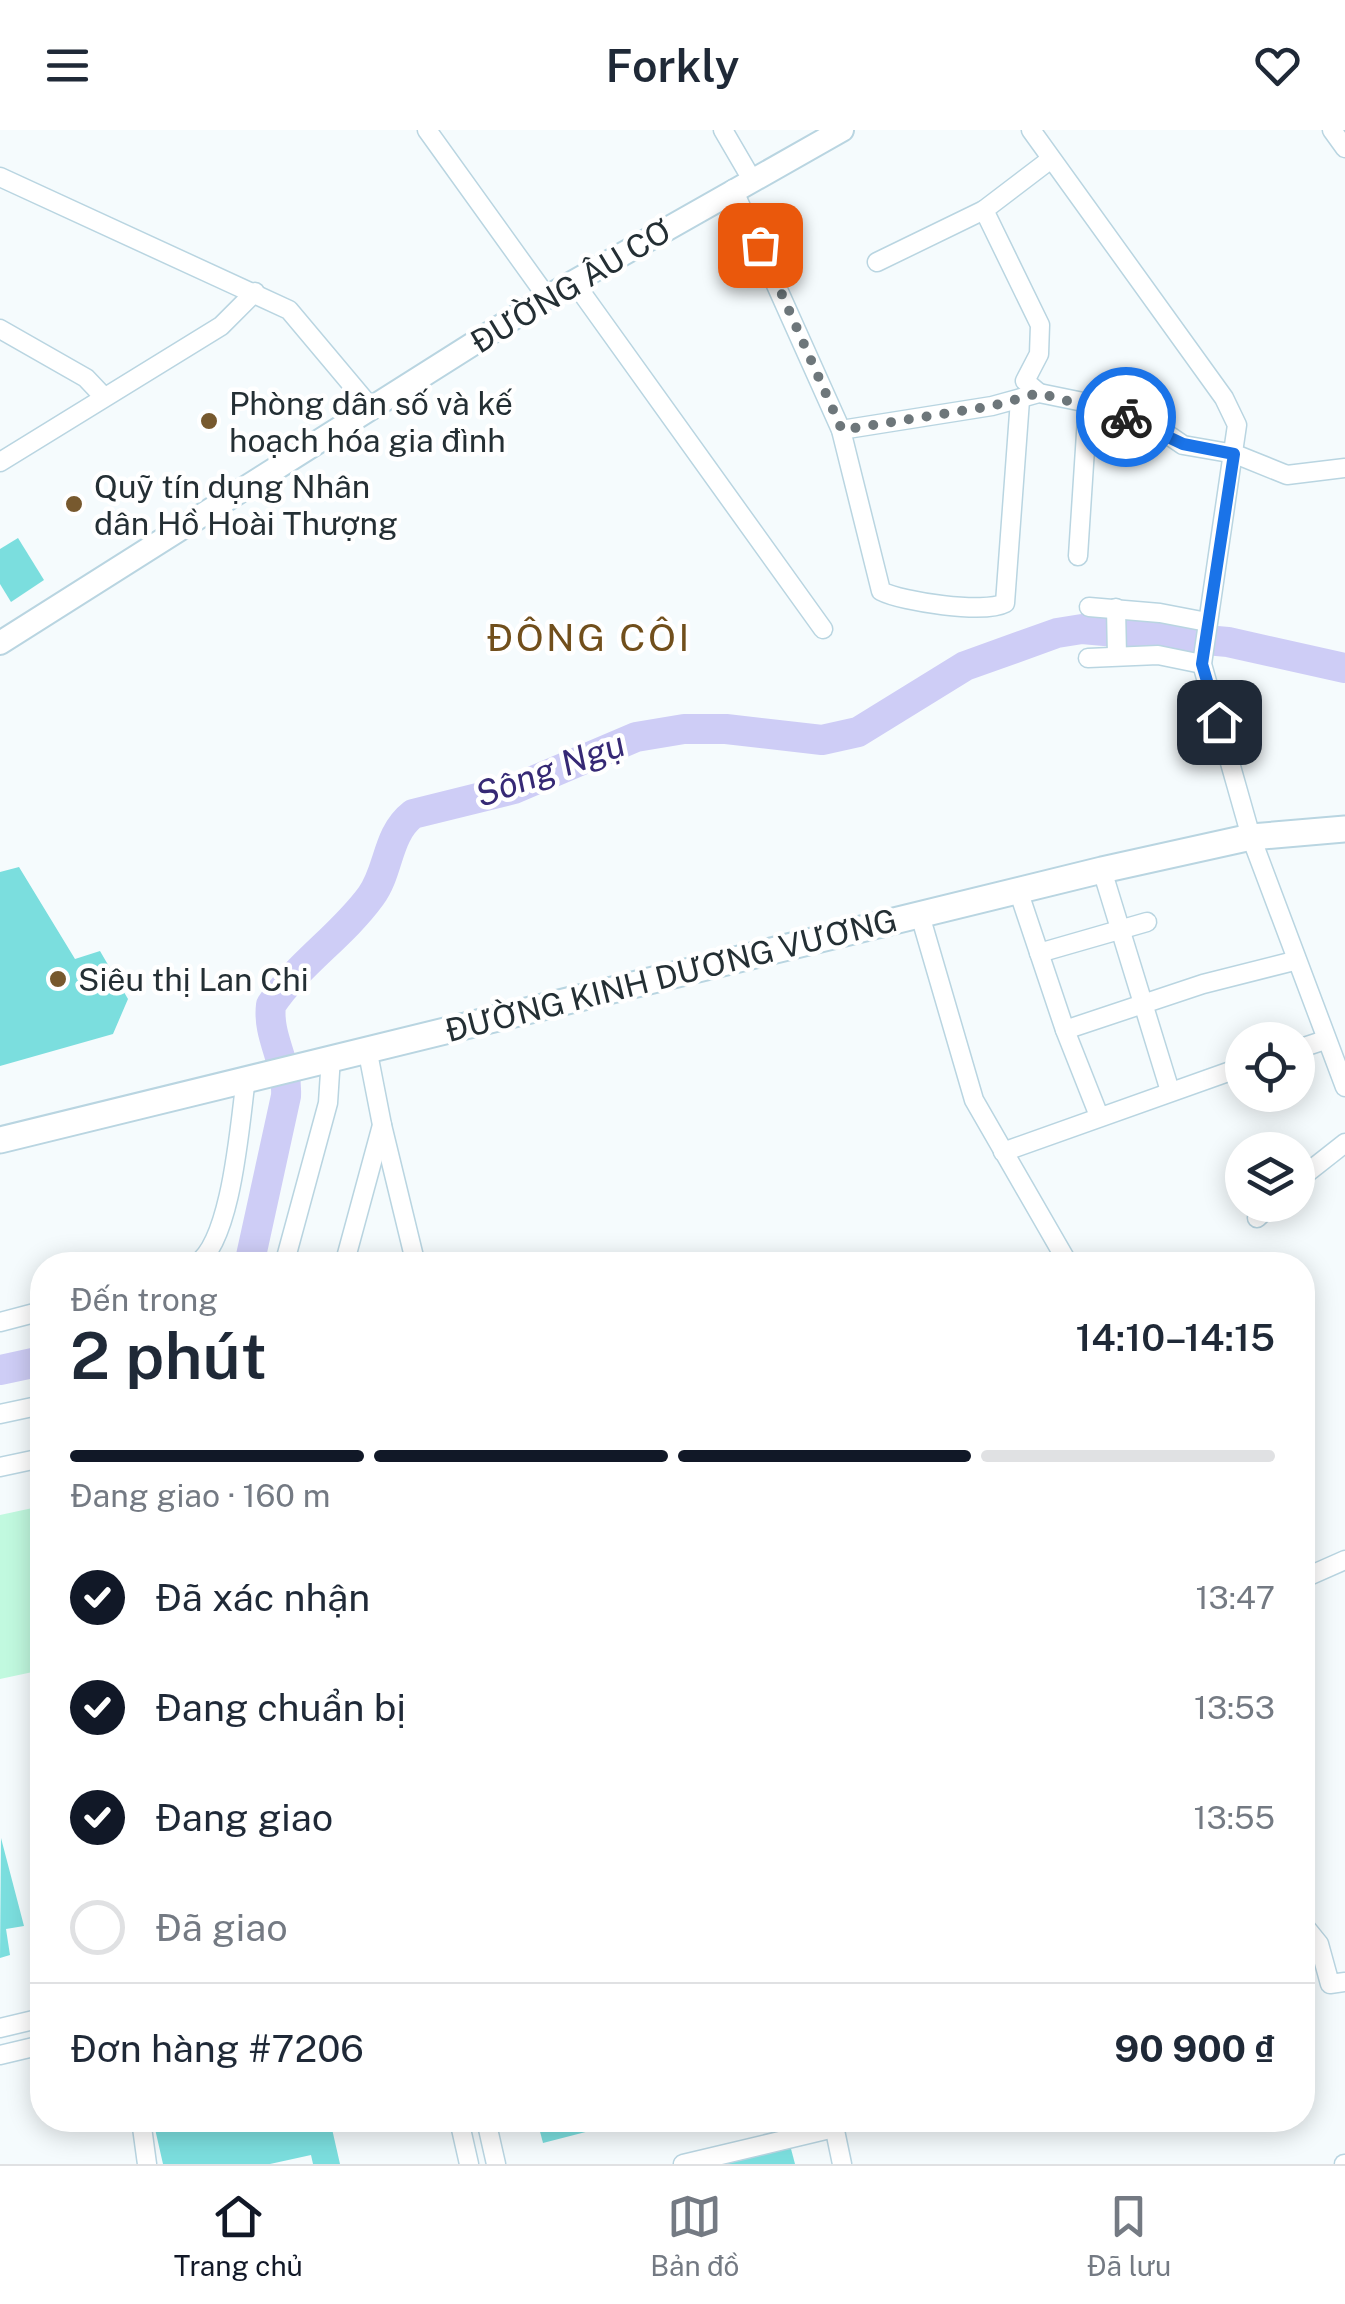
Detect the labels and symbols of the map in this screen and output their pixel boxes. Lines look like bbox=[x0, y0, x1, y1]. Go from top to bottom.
pin bbox=[718, 203, 803, 288]
street label: ĐƯỜNG ÂU CƠ bbox=[463, 211, 678, 361]
courier bbox=[1076, 367, 1176, 467]
place label: Phòng dân số và kế hoạch hóa gia đình bbox=[229, 385, 513, 459]
marker: Phòng dân số và kế hoạch hóa gia đình bbox=[198, 410, 220, 432]
place label: Quỹ tín dụng Nhân dân Hồ Hoài Thượng bbox=[94, 468, 398, 542]
marker: Quỹ tín dụng Nhân dân Hồ Hoài Thượng bbox=[63, 493, 85, 515]
district label: ĐÔNG CÔI bbox=[486, 615, 692, 660]
pin bbox=[1177, 680, 1262, 765]
water label: Sông Ngụ bbox=[470, 723, 630, 815]
street label: ĐƯỜNG KINH DƯƠNG VƯƠNG bbox=[441, 900, 901, 1049]
place label: Siêu thị Lan Chi bbox=[78, 961, 309, 998]
marker: Siêu thị Lan Chi bbox=[47, 968, 69, 990]

